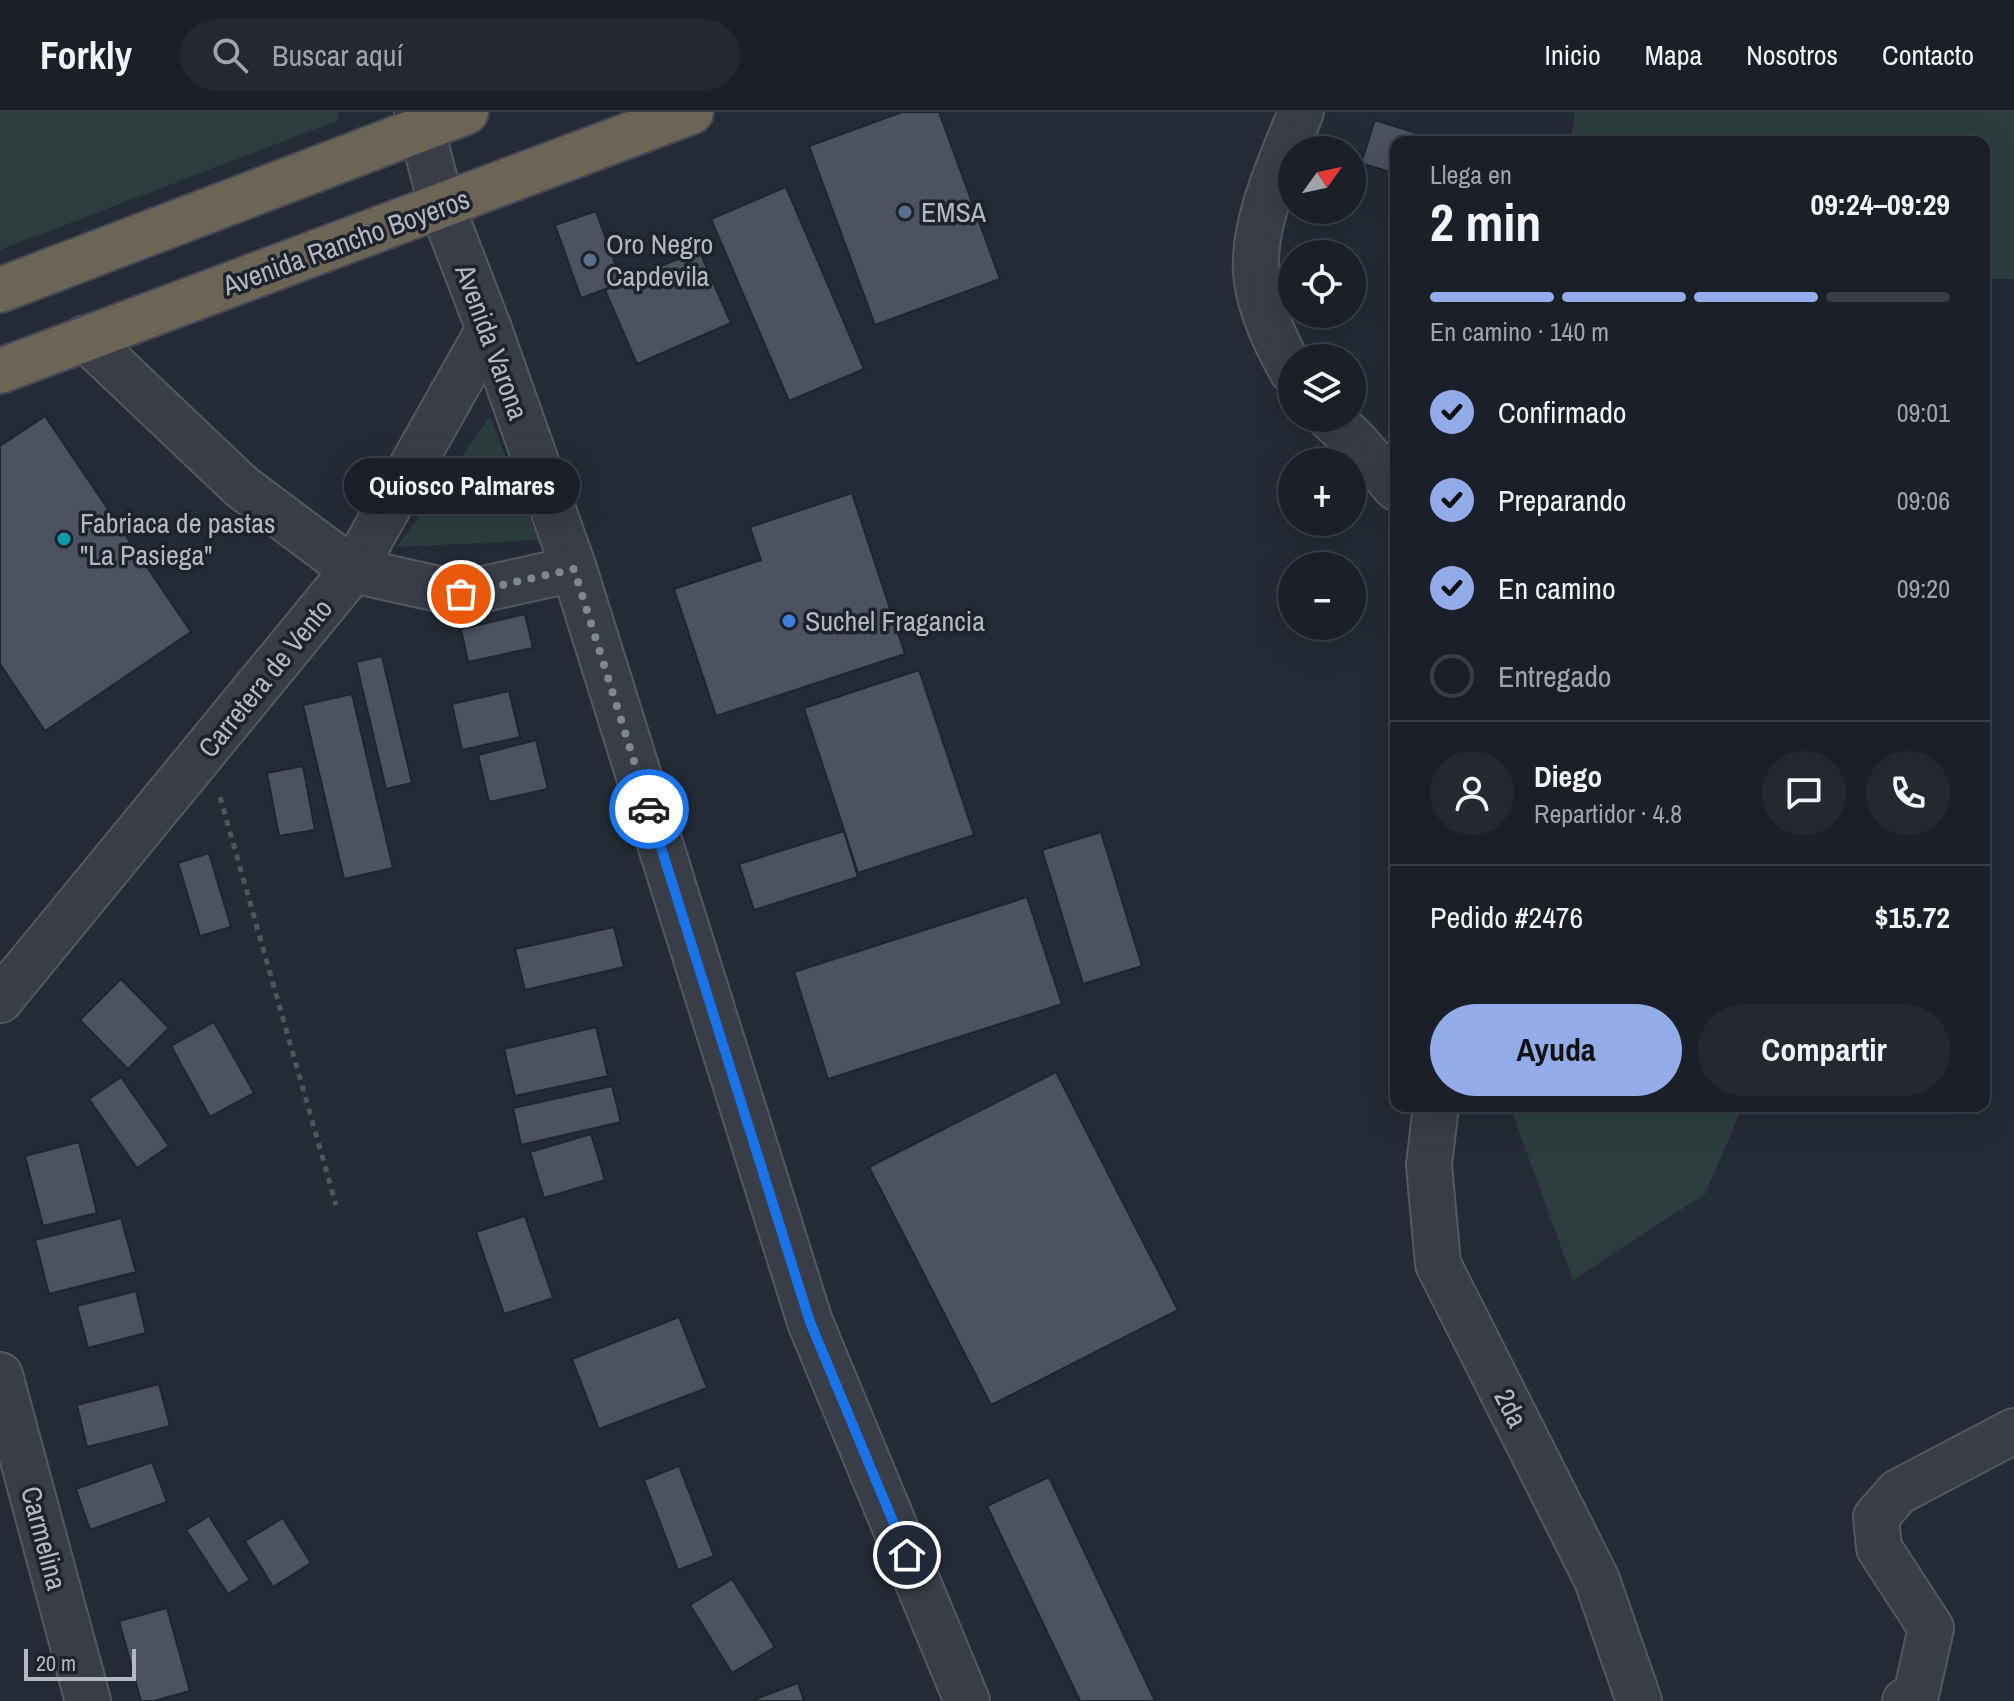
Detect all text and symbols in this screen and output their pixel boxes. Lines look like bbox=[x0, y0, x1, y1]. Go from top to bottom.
search box bbox=[180, 19, 740, 91]
text: Forkly bbox=[40, 30, 132, 81]
icon: search bbox=[208, 33, 252, 77]
text: Buscar aquí bbox=[272, 35, 403, 75]
text: Inicio bbox=[1545, 36, 1601, 74]
text: Mapa bbox=[1645, 36, 1702, 74]
text: Nosotros bbox=[1746, 36, 1838, 74]
text: Contacto bbox=[1882, 36, 1974, 74]
north arrow bbox=[1278, 136, 1366, 224]
map controls bbox=[1278, 136, 1366, 640]
text: Llega en bbox=[1430, 157, 1512, 192]
street label: Avenida Rancho Boyeros bbox=[216, 180, 475, 305]
text: 09:24–09:29 bbox=[1811, 184, 1950, 224]
text: 2 min bbox=[1430, 187, 1541, 257]
place label: EMSA bbox=[921, 193, 987, 231]
marker: EMSA bbox=[896, 203, 914, 221]
place label: Oro Negro Capdevila bbox=[606, 225, 713, 295]
button: locate bbox=[1278, 240, 1366, 328]
marker: Oro Negro Capdevila bbox=[581, 251, 599, 269]
street label: Avenida Varona bbox=[446, 258, 538, 425]
text: En camino · 140 m bbox=[1430, 314, 1609, 349]
button: layers bbox=[1278, 344, 1366, 432]
icon: check bbox=[1430, 390, 1474, 434]
text: Confirmado bbox=[1498, 392, 1627, 432]
text: 09:01 bbox=[1897, 395, 1950, 430]
button: + bbox=[1278, 448, 1366, 536]
callout: Quiosco Palmares bbox=[343, 458, 579, 514]
text: Quiosco Palmares bbox=[369, 468, 555, 503]
icon: check bbox=[1430, 478, 1474, 522]
text: Preparando bbox=[1498, 480, 1627, 520]
text: 09:06 bbox=[1897, 483, 1950, 518]
place label: Fabriaca de pastas "La Pasiega" bbox=[80, 504, 275, 574]
marker: Fabriaca de pastas "La Pasiega" bbox=[55, 530, 73, 548]
button: − bbox=[1278, 552, 1366, 640]
pin bbox=[427, 560, 495, 628]
icon: check bbox=[1430, 566, 1474, 610]
text: En camino bbox=[1498, 568, 1616, 608]
text: 09:20 bbox=[1897, 571, 1950, 606]
icon: bag bbox=[439, 572, 483, 616]
street label: Carretera de Vento bbox=[189, 591, 341, 765]
place label: Suchel Fragancia bbox=[805, 602, 985, 640]
marker: Suchel Fragancia bbox=[780, 612, 798, 630]
text: Entregado bbox=[1498, 656, 1612, 696]
button: person bbox=[1430, 751, 1514, 835]
button: chat bbox=[1762, 751, 1846, 835]
button: phone bbox=[1866, 751, 1950, 835]
text: Diego bbox=[1534, 756, 1602, 796]
courier bbox=[609, 769, 689, 849]
icon: car bbox=[627, 787, 671, 831]
text: Repartidor · 4.8 bbox=[1534, 796, 1682, 831]
text: Pedido #2476 bbox=[1430, 897, 1583, 937]
text: $15.72 bbox=[1875, 897, 1950, 937]
button: Ayuda bbox=[1430, 1004, 1682, 1096]
button: Compartir bbox=[1698, 1004, 1950, 1096]
street label: 2da bbox=[1485, 1382, 1537, 1434]
street label: Carmelina bbox=[12, 1482, 76, 1594]
pin bbox=[873, 1521, 941, 1589]
icon: home bbox=[885, 1533, 929, 1577]
scale bar bbox=[24, 1645, 136, 1681]
text: 20 m bbox=[36, 1648, 76, 1678]

